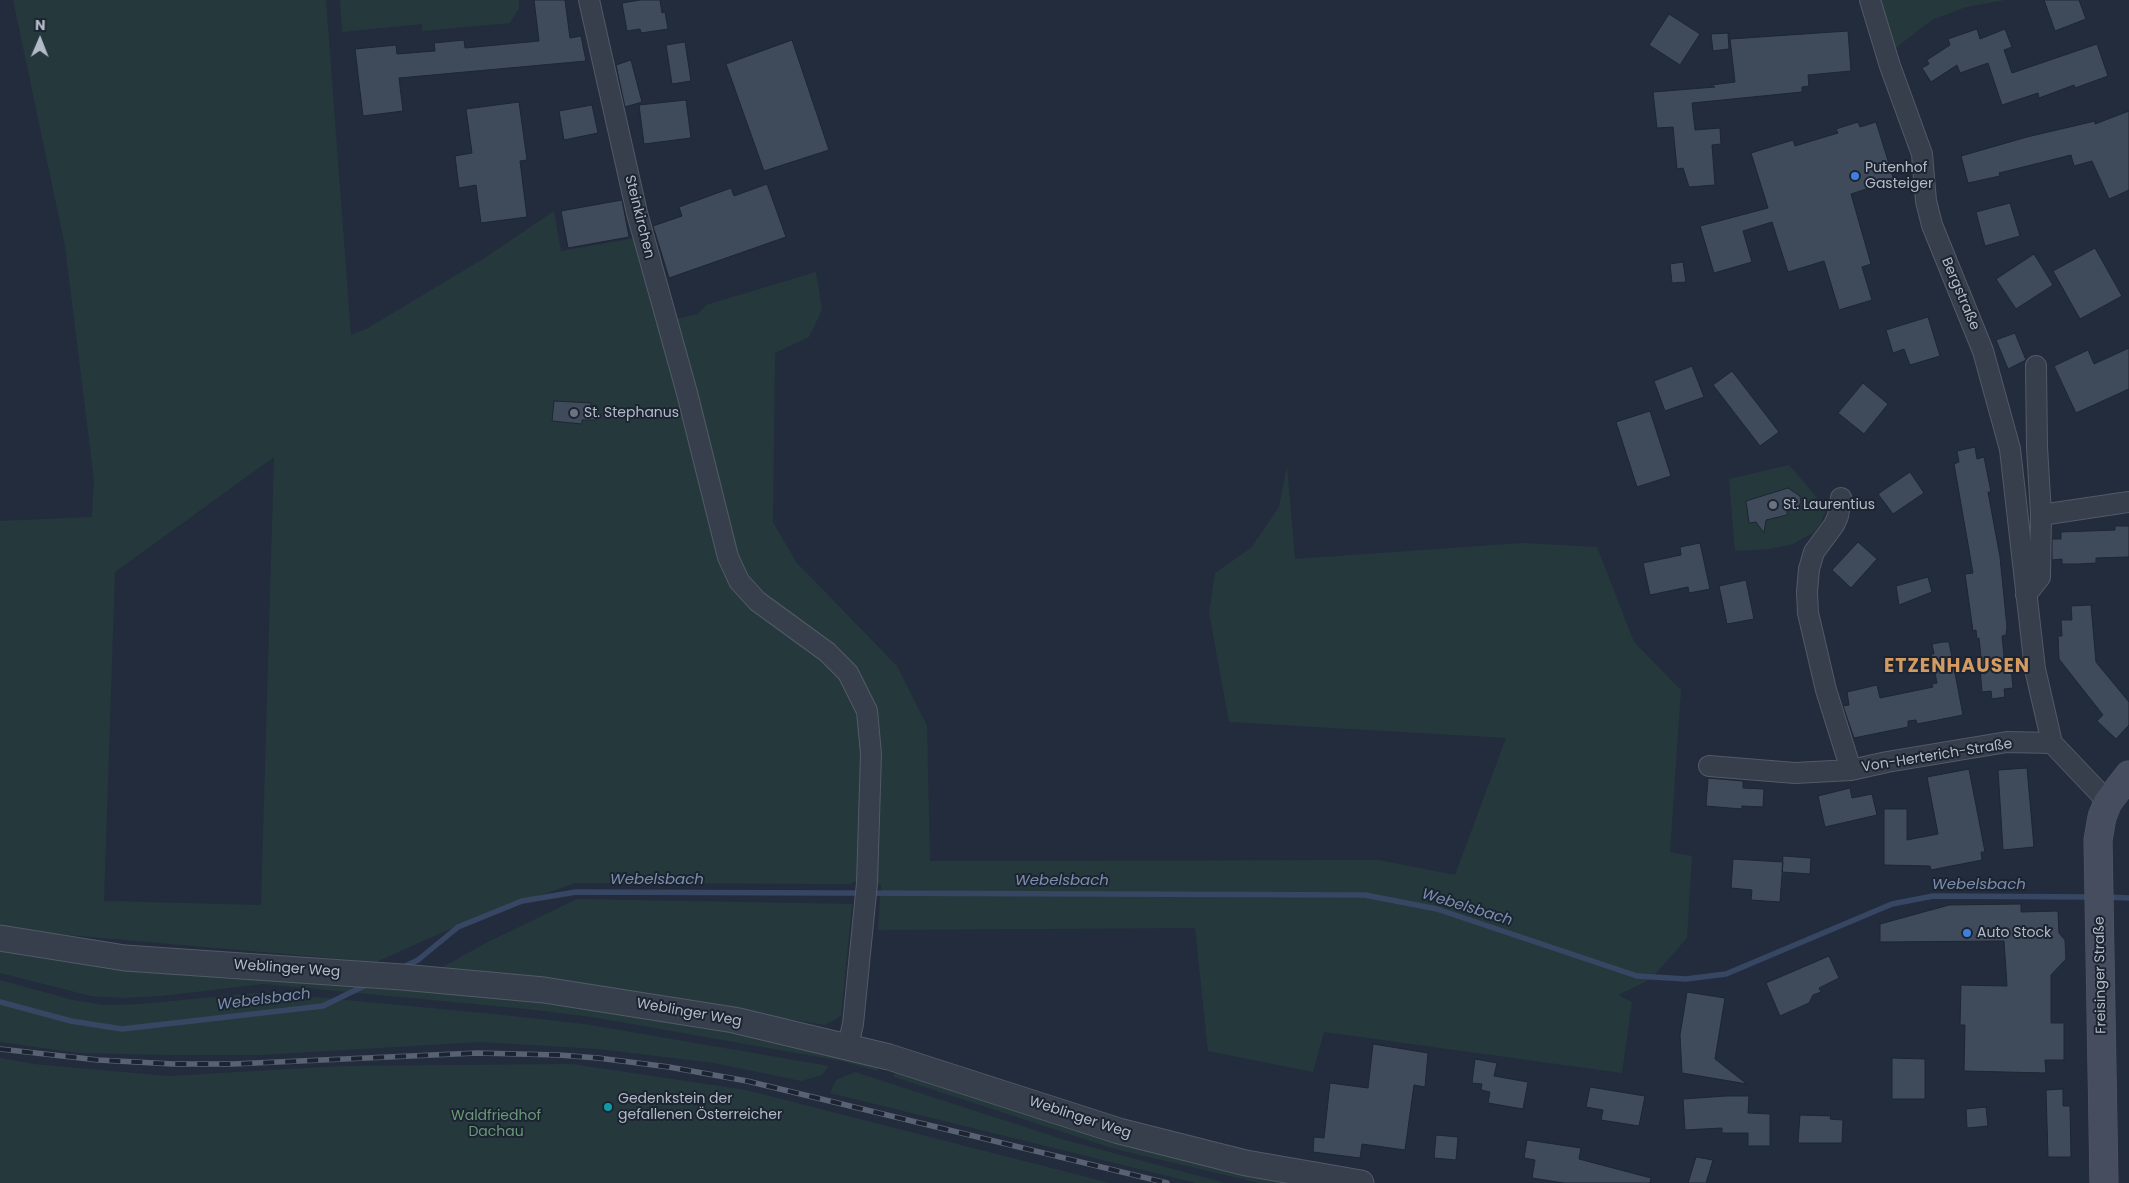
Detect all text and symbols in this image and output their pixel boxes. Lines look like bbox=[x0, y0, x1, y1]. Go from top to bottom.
north arrow bbox=[15, 15, 65, 65]
text: N bbox=[35, 15, 46, 35]
place label: Putenhof Gasteiger bbox=[1865, 160, 1933, 192]
marker: Putenhof Gasteiger bbox=[1849, 170, 1861, 182]
street label: Steinkirchen bbox=[621, 174, 657, 260]
street label: Bergstraße bbox=[1937, 255, 1983, 333]
place label: St. Stephanus bbox=[584, 405, 679, 421]
marker: St. Stephanus bbox=[568, 407, 580, 419]
place label: St. Laurentius bbox=[1783, 497, 1875, 513]
marker: St. Laurentius bbox=[1767, 499, 1779, 511]
district label: ETZENHAUSEN bbox=[1883, 656, 2031, 678]
street label: Von-Herterich-Straße bbox=[1860, 736, 2014, 776]
water label: Webelsbach bbox=[610, 871, 704, 889]
water label: Webelsbach bbox=[1015, 872, 1109, 890]
water label: Webelsbach bbox=[1932, 876, 2026, 894]
water label: Webelsbach bbox=[1419, 886, 1515, 930]
street label: Freisinger Straße bbox=[2092, 916, 2110, 1034]
place label: Auto Stock bbox=[1977, 925, 2051, 941]
marker: Auto Stock bbox=[1961, 927, 1973, 939]
street label: Weblinger Weg bbox=[233, 957, 341, 981]
water label: Webelsbach bbox=[216, 985, 312, 1015]
street label: Weblinger Weg bbox=[635, 995, 743, 1031]
place label: Gedenkstein der gefallenen Österreicher bbox=[618, 1091, 782, 1124]
street label: Weblinger Weg bbox=[1027, 1094, 1133, 1142]
marker: Gedenkstein der gefallenen Österreicher bbox=[602, 1101, 614, 1113]
park label: Waldfriedhof Dachau bbox=[451, 1108, 541, 1140]

